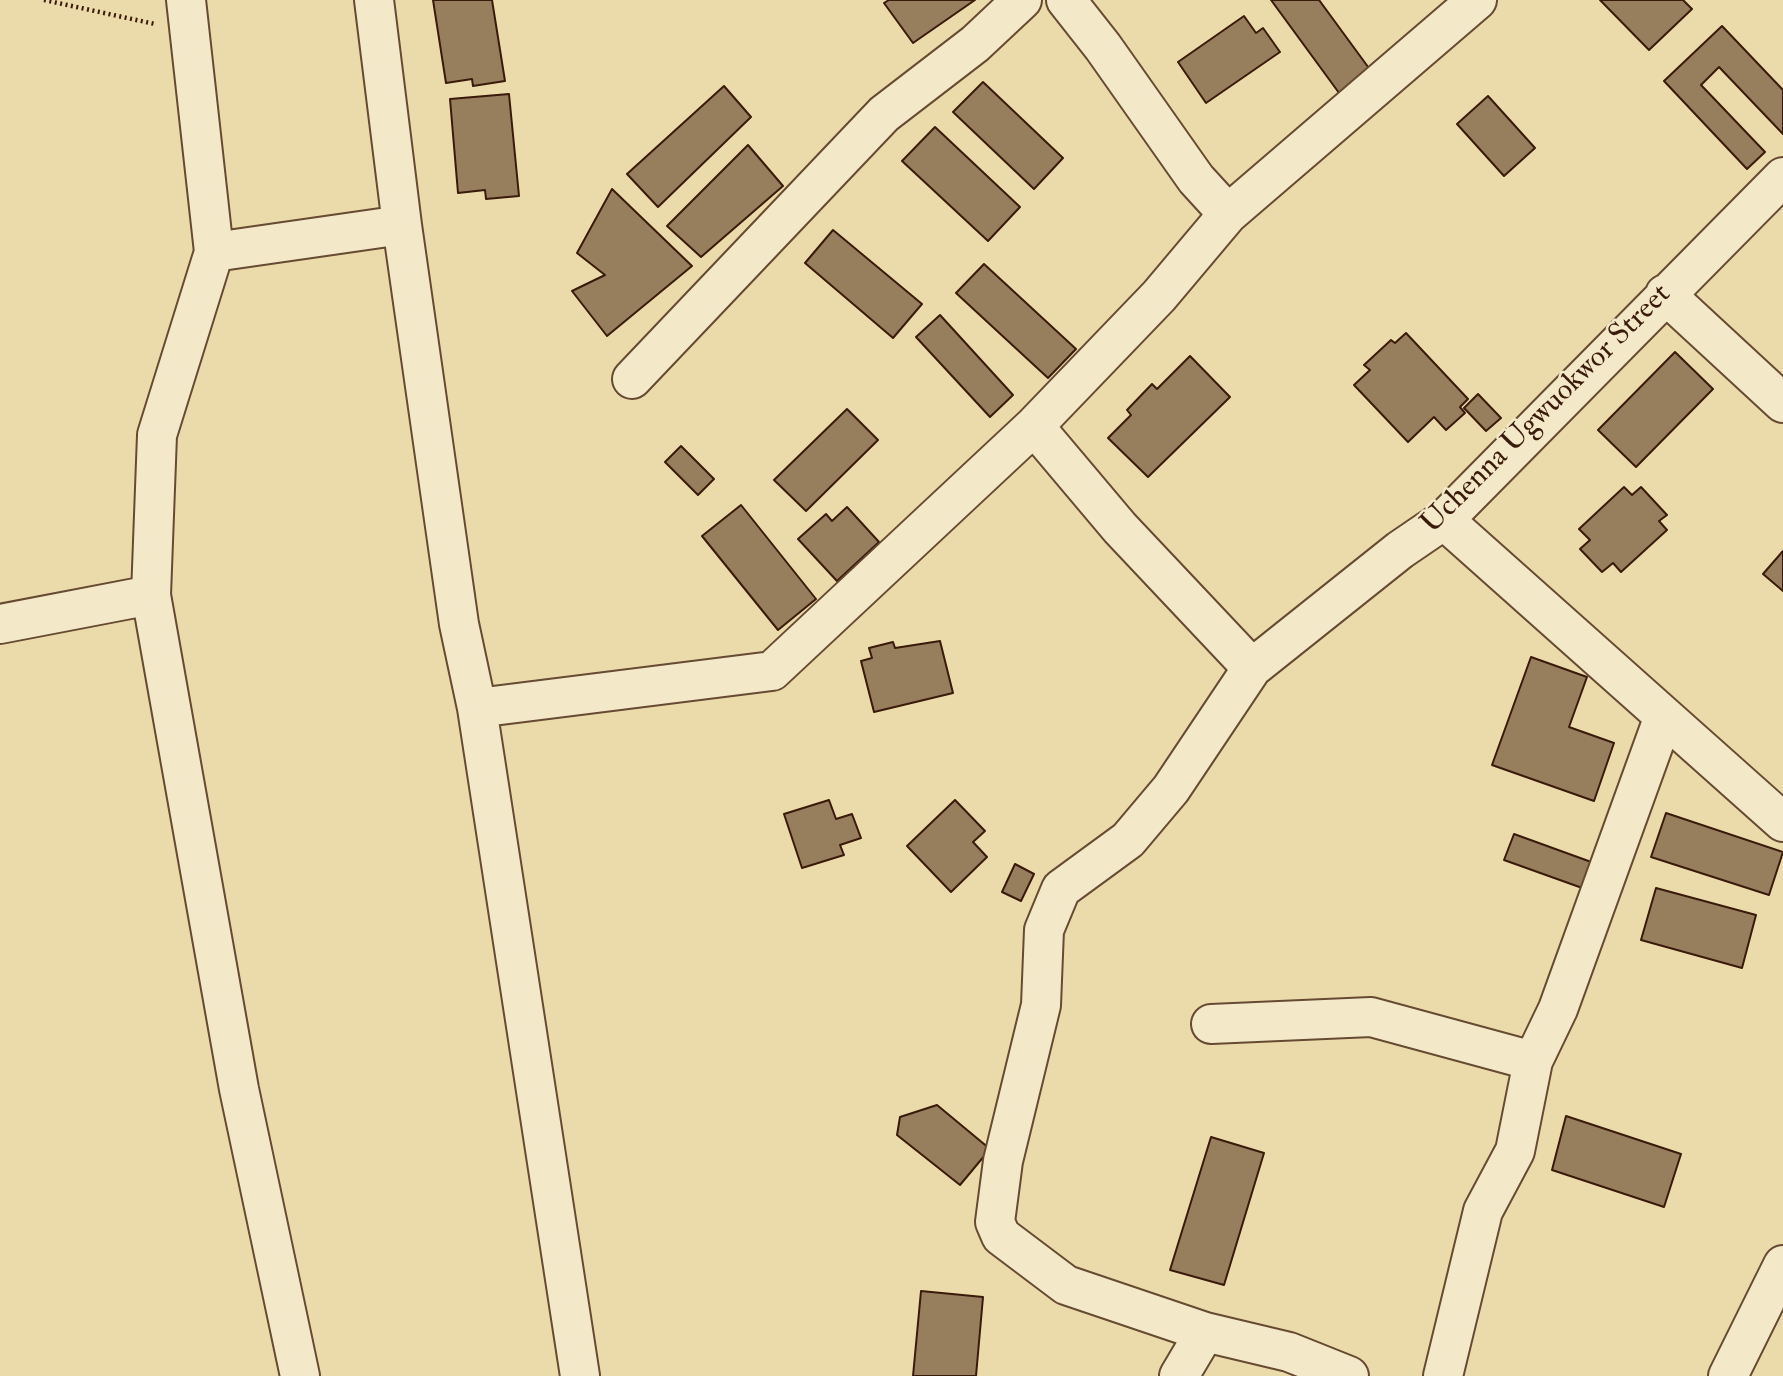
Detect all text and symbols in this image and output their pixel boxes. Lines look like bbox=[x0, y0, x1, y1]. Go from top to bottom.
street label: Uchenna Ugwuokwor Street bbox=[1415, 278, 1679, 542]

